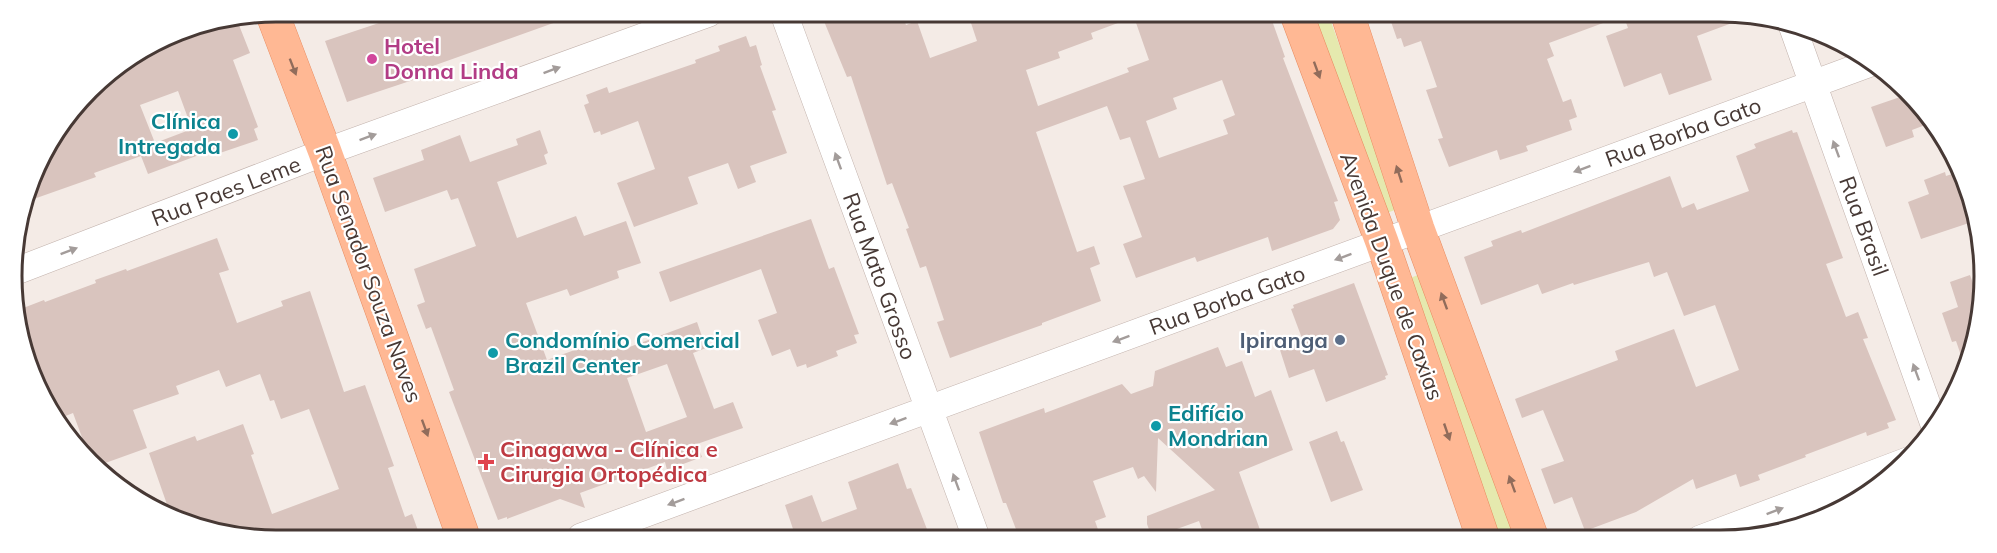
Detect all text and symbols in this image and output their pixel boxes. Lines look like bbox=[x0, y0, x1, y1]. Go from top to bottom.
place label: Hotel Donna Linda bbox=[384, 32, 519, 85]
marker: Hotel Donna Linda bbox=[365, 52, 379, 66]
one-way arrow bbox=[288, 59, 298, 77]
one-way arrow bbox=[1313, 62, 1323, 80]
one-way arrow bbox=[543, 65, 561, 75]
street label: Rua Borba Gato bbox=[1601, 91, 1765, 173]
place label: Clínica Intregada bbox=[118, 107, 221, 160]
marker: Clínica Intregada bbox=[226, 127, 240, 141]
one-way arrow bbox=[360, 131, 378, 141]
one-way arrow bbox=[1830, 140, 1840, 158]
street label: Rua Senador Souza Naves bbox=[309, 142, 429, 406]
street label: Avenida Duque de Caxias bbox=[1334, 148, 1450, 404]
street label: Rua Paes Leme bbox=[147, 150, 305, 232]
one-way arrow bbox=[833, 152, 843, 170]
one-way arrow bbox=[1394, 165, 1404, 183]
one-way arrow bbox=[1572, 165, 1590, 175]
street label: Rua Brasil bbox=[1833, 172, 1895, 280]
street label: Rua Mato Grosso bbox=[837, 189, 923, 363]
one-way arrow bbox=[60, 246, 78, 256]
one-way arrow bbox=[1334, 252, 1352, 262]
street label: Rua Borba Gato bbox=[1145, 259, 1309, 341]
one-way arrow bbox=[1439, 292, 1448, 310]
place label: Condomínio Comercial Brazil Center bbox=[505, 326, 740, 379]
place label: Ipiranga bbox=[1240, 326, 1328, 354]
marker: Ipiranga bbox=[1333, 333, 1347, 347]
one-way arrow bbox=[1112, 335, 1130, 344]
marker: Condomínio Comercial Brazil Center bbox=[486, 346, 500, 360]
one-way arrow bbox=[1910, 363, 1920, 381]
place label: Edifício Mondrian bbox=[1168, 399, 1268, 452]
one-way arrow bbox=[889, 417, 907, 427]
one-way arrow bbox=[420, 419, 430, 437]
marker: Edifício Mondrian bbox=[1149, 419, 1163, 433]
one-way arrow bbox=[1442, 423, 1452, 441]
place label: Cinagawa - Clínica e Cirurgia Ortopédica bbox=[500, 435, 718, 488]
marker: Cinagawa - Clínica e Cirurgia Ortopédica bbox=[477, 453, 495, 471]
one-way arrow bbox=[951, 473, 961, 491]
one-way arrow bbox=[1507, 474, 1517, 492]
one-way arrow bbox=[667, 498, 685, 508]
one-way arrow bbox=[1766, 505, 1784, 515]

